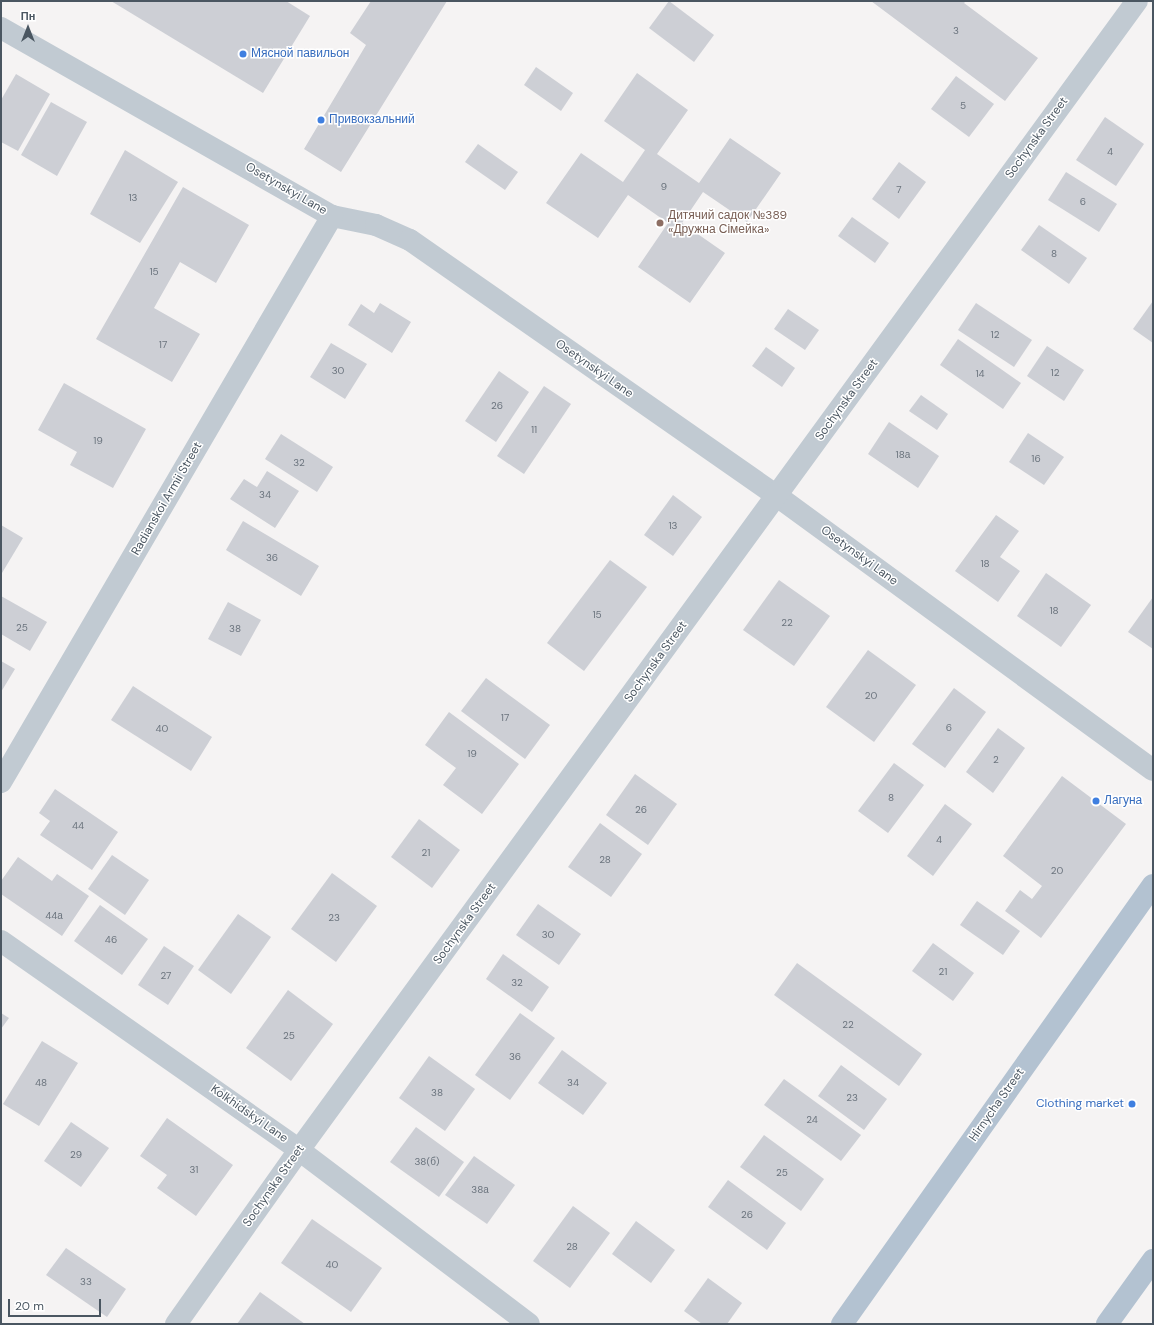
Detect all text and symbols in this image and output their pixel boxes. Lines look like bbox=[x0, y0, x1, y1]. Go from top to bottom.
north arrow bbox=[8, 8, 48, 48]
text: Пн bbox=[21, 9, 35, 23]
house number: 3 bbox=[953, 25, 959, 37]
place label: Мясной павильон bbox=[251, 47, 349, 61]
marker: Мясной павильон bbox=[238, 49, 248, 59]
street label: Sochynska Street bbox=[1003, 95, 1071, 181]
house number: 5 bbox=[960, 100, 966, 112]
place label: Привокзальний bbox=[329, 113, 415, 127]
marker: Привокзальний bbox=[316, 115, 326, 125]
house number: 4 bbox=[1107, 146, 1113, 158]
street label: Osetynskyi Lane bbox=[243, 160, 329, 218]
house number: 9 bbox=[661, 181, 667, 193]
house number: 7 bbox=[896, 184, 902, 196]
house number: 13 bbox=[128, 192, 138, 204]
house number: 6 bbox=[1080, 196, 1086, 208]
place label: Дитячий садок №389 «Дружна Сімейка» bbox=[668, 209, 787, 237]
marker: Дитячий садок №389 «Дружна Сімейка» bbox=[655, 218, 665, 228]
house number: 8 bbox=[1051, 248, 1057, 260]
house number: 15 bbox=[149, 266, 159, 278]
house number: 12 bbox=[991, 329, 999, 341]
street label: Osetynskyi Lane bbox=[552, 337, 636, 401]
house number: 17 bbox=[159, 339, 167, 351]
street label: Sochynska Street bbox=[813, 357, 881, 443]
house number: 30 bbox=[332, 365, 344, 377]
house number: 12 bbox=[1051, 367, 1059, 379]
house number: 14 bbox=[975, 368, 985, 380]
house number: 26 bbox=[491, 400, 503, 412]
house number: 11 bbox=[531, 424, 537, 436]
house number: 19 bbox=[93, 435, 103, 447]
street label: Radianskoi Armii Street bbox=[129, 440, 205, 558]
house number: 18а bbox=[896, 449, 910, 461]
house number: 16 bbox=[1031, 453, 1041, 465]
house number: 32 bbox=[293, 457, 305, 469]
house number: 34 bbox=[259, 489, 271, 501]
house number: 13 bbox=[668, 520, 678, 532]
street label: Osetynskyi Lane bbox=[818, 523, 900, 589]
house number: 36 bbox=[266, 552, 278, 564]
house number: 18 bbox=[980, 558, 990, 570]
house number: 18 bbox=[1049, 605, 1059, 617]
house number: 15 bbox=[592, 609, 602, 621]
house number: 22 bbox=[781, 617, 793, 629]
street label: Sochynska Street bbox=[622, 619, 690, 705]
house number: 25 bbox=[16, 622, 28, 634]
house number: 38 bbox=[229, 623, 241, 635]
house number: 20 bbox=[865, 690, 877, 702]
house number: 17 bbox=[501, 712, 509, 724]
house number: 6 bbox=[946, 722, 952, 734]
house number: 40 bbox=[156, 723, 168, 735]
house number: 19 bbox=[467, 748, 477, 760]
house number: 2 bbox=[993, 754, 999, 766]
house number: 8 bbox=[888, 792, 894, 804]
place label: Лагуна bbox=[1104, 794, 1142, 808]
marker: Лагуна bbox=[1091, 796, 1101, 806]
house number: 26 bbox=[635, 804, 647, 816]
house number: 44 bbox=[72, 820, 84, 832]
house number: 4 bbox=[936, 834, 942, 846]
house number: 21 bbox=[422, 847, 430, 859]
house number: 28 bbox=[599, 854, 611, 866]
house number: 20 bbox=[1051, 865, 1063, 877]
street label: Sochynska Street bbox=[431, 881, 499, 967]
house number: 44а bbox=[45, 910, 63, 922]
house number: 23 bbox=[328, 912, 340, 924]
house number: 30 bbox=[542, 929, 554, 941]
house number: 46 bbox=[105, 934, 117, 946]
house number: 21 bbox=[939, 966, 947, 978]
house number: 27 bbox=[161, 970, 171, 982]
house number: 32 bbox=[511, 977, 523, 989]
house number: 22 bbox=[842, 1019, 854, 1031]
house number: 25 bbox=[283, 1030, 295, 1042]
house number: 36 bbox=[509, 1051, 521, 1063]
street label: Hirnycha Street bbox=[966, 1066, 1028, 1144]
house number: 48 bbox=[35, 1077, 47, 1089]
house number: 34 bbox=[567, 1077, 579, 1089]
street label: Kolkhidskyi Lane bbox=[208, 1082, 290, 1146]
house number: 38 bbox=[431, 1087, 443, 1099]
house number: 23 bbox=[846, 1092, 858, 1104]
place label: Clothing market bbox=[1036, 1097, 1124, 1111]
marker: Clothing market bbox=[1127, 1099, 1137, 1109]
house number: 24 bbox=[806, 1114, 818, 1126]
street label: Sochynska Street bbox=[240, 1142, 308, 1230]
house number: 29 bbox=[70, 1149, 82, 1161]
house number: 38(б) bbox=[414, 1156, 440, 1168]
house number: 31 bbox=[190, 1164, 198, 1176]
house number: 25 bbox=[776, 1167, 788, 1179]
house number: 38а bbox=[471, 1184, 489, 1196]
house number: 26 bbox=[741, 1209, 753, 1221]
house number: 28 bbox=[566, 1241, 578, 1253]
house number: 40 bbox=[326, 1259, 338, 1271]
house number: 33 bbox=[80, 1276, 92, 1288]
scale bar bbox=[10, 1291, 103, 1317]
text: 20 m bbox=[15, 1298, 44, 1314]

